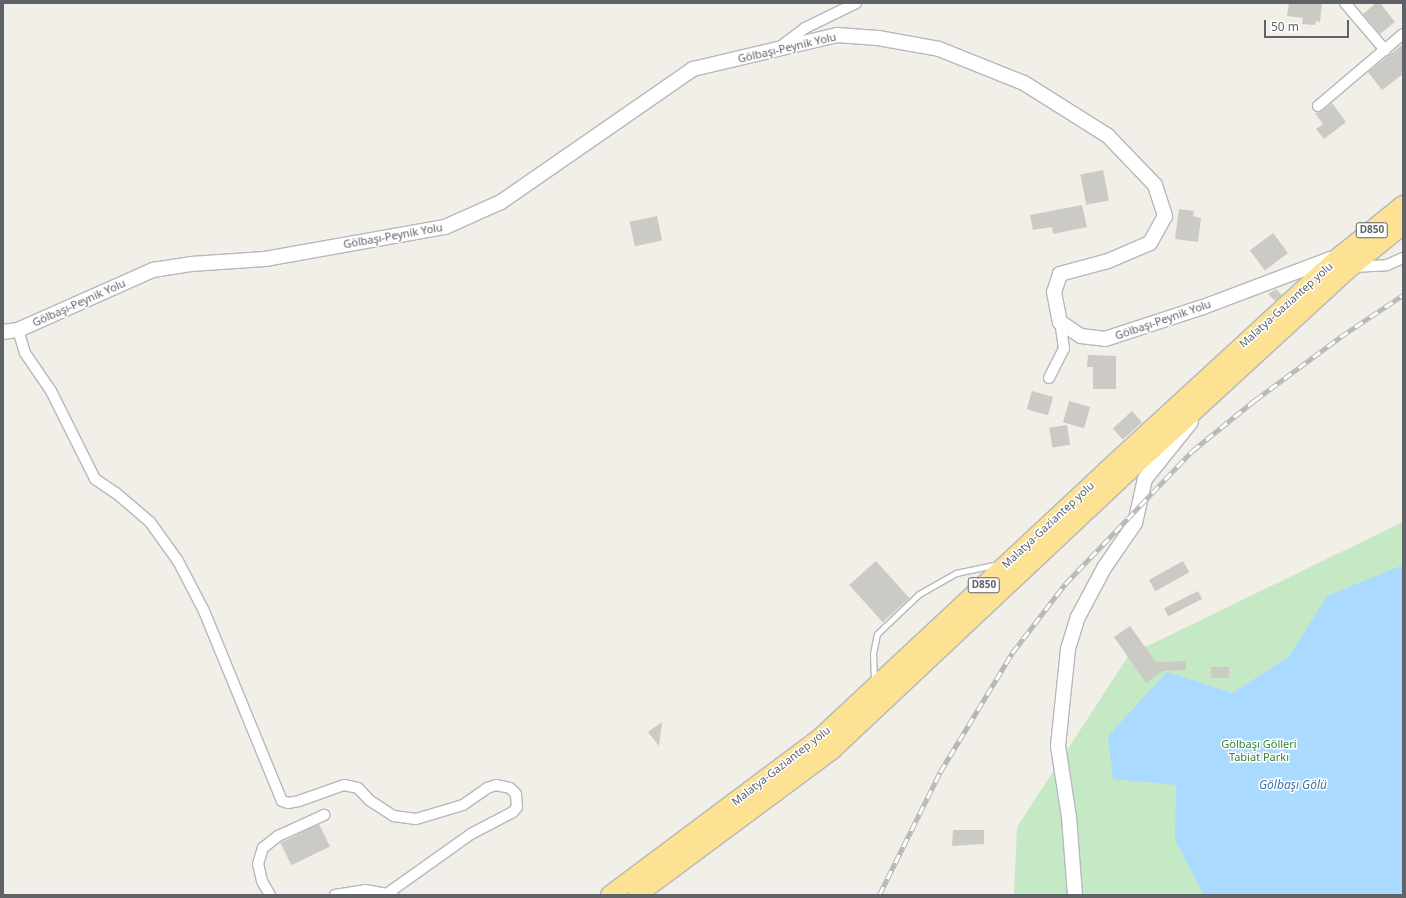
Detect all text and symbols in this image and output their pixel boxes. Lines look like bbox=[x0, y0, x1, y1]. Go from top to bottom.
scale bar bbox=[1266, 12, 1351, 38]
text: 50 m bbox=[1271, 18, 1299, 35]
street label: Gölbaşı-Peynik Yolu bbox=[736, 30, 838, 66]
street label: Gölbaşı-Peynik Yolu bbox=[342, 221, 444, 251]
road number: D850 bbox=[1355, 222, 1389, 238]
street label: Malatya-Gaziantep yolu bbox=[1237, 260, 1335, 350]
street label: Gölbaşı-Peynik Yolu bbox=[30, 276, 128, 330]
street label: Gölbaşı-Peynik Yolu bbox=[1113, 297, 1213, 343]
street label: Malatya-Gaziantep yolu bbox=[999, 479, 1097, 571]
road number: D850 bbox=[967, 577, 1001, 593]
street label: Malatya-Gaziantep yolu bbox=[729, 723, 833, 809]
park label: Gölbaşı Gölleri Tabiat Parkı bbox=[1221, 738, 1297, 764]
water label: Gölbaşı Gölü bbox=[1259, 778, 1327, 792]

